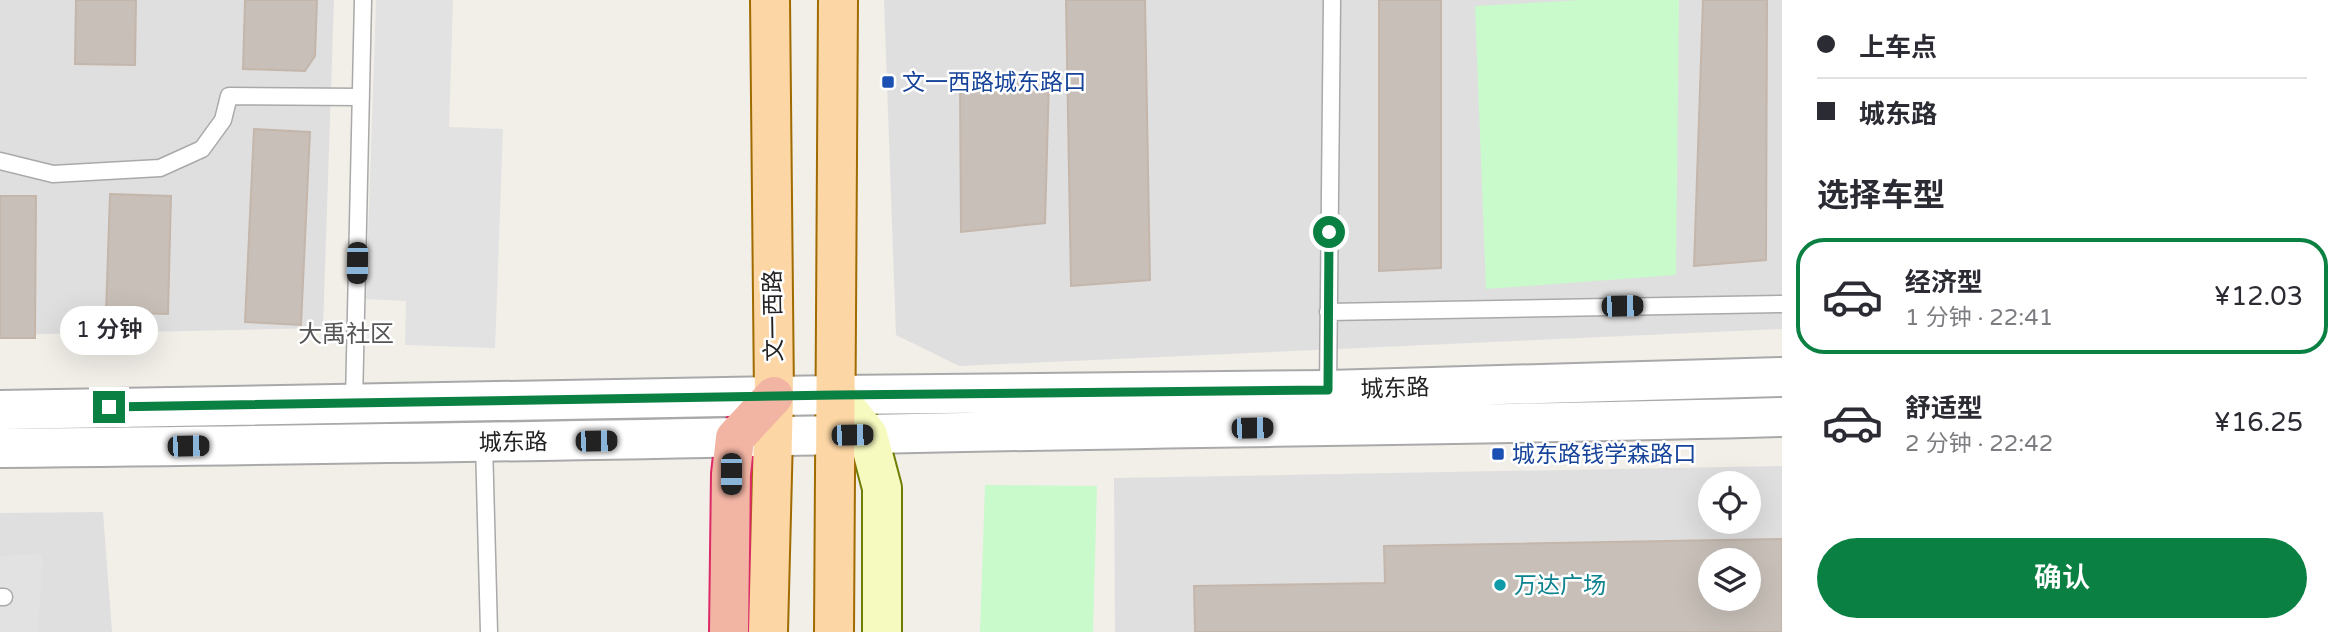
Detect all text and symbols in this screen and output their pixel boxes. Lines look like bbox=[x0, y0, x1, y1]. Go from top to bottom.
text: 上车点 bbox=[1859, 32, 1937, 63]
place label: 文一西路城东路口 bbox=[902, 69, 1086, 97]
marker: 文一西路城东路口 bbox=[880, 74, 896, 90]
text: 城东路 bbox=[1859, 99, 1937, 130]
text: 选择车型 bbox=[1817, 177, 1945, 215]
route start bbox=[1313, 216, 1345, 248]
car bbox=[347, 242, 368, 284]
icon: car bbox=[1821, 265, 1884, 328]
text: 经济型 bbox=[1905, 267, 1983, 298]
street label: 文一西路 bbox=[759, 270, 789, 362]
text: ¥12.03 bbox=[2214, 281, 2303, 312]
car bbox=[1601, 295, 1644, 317]
text: 1 分钟 · 22:41 bbox=[1905, 304, 2053, 332]
callout: 1 分钟 bbox=[60, 306, 158, 354]
text: 1 分钟 bbox=[76, 316, 142, 344]
district label: 大禹社区 bbox=[298, 320, 394, 349]
street label: 城东路 bbox=[1360, 374, 1430, 404]
route end bbox=[93, 391, 125, 423]
icon: car bbox=[1821, 391, 1884, 454]
text: 舒适型 bbox=[1905, 393, 1983, 424]
text: ¥16.25 bbox=[2214, 407, 2303, 438]
car bbox=[1231, 417, 1274, 439]
car bbox=[831, 424, 874, 446]
street label: 城东路 bbox=[478, 428, 548, 458]
car bbox=[575, 430, 618, 452]
text: 2 分钟 · 22:42 bbox=[1905, 430, 2053, 458]
car bbox=[167, 435, 210, 457]
place label: 城东路钱学森路口 bbox=[1512, 441, 1696, 469]
marker: 城东路钱学森路口 bbox=[1490, 446, 1506, 462]
car bbox=[721, 453, 742, 495]
map controls bbox=[1698, 471, 1761, 611]
button: locate bbox=[1698, 471, 1761, 534]
button: 确认 bbox=[1817, 538, 2307, 618]
button: layers bbox=[1698, 548, 1761, 611]
place label: 万达广场 bbox=[1514, 572, 1606, 600]
marker: 万达广场 bbox=[1492, 577, 1508, 593]

